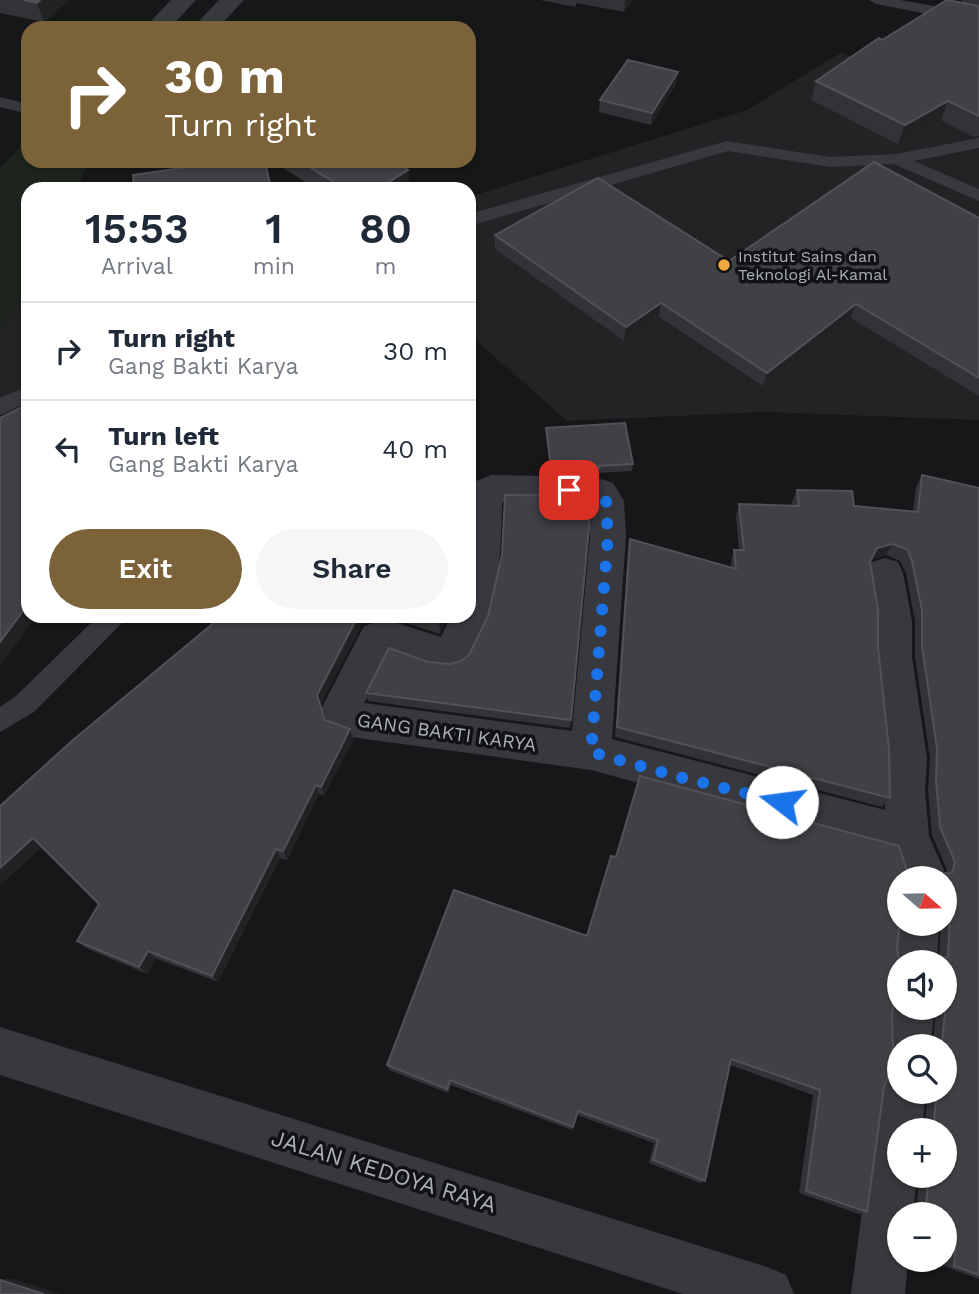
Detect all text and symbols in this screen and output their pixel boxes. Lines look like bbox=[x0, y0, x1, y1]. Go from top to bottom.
text: 30 m bbox=[164, 47, 285, 105]
icon: right bbox=[49, 49, 140, 140]
text: Turn right bbox=[164, 106, 316, 144]
text: 15:53 bbox=[85, 204, 189, 253]
text: 1 bbox=[265, 204, 283, 253]
text: 80 bbox=[359, 204, 412, 253]
place label: Institut Sains dan Teknologi Al-Kamal bbox=[738, 247, 887, 284]
text: Arrival bbox=[101, 253, 173, 280]
text: min bbox=[253, 253, 295, 280]
text: m bbox=[375, 253, 396, 280]
marker: Institut Sains dan Teknologi Al-Kamal bbox=[716, 257, 732, 273]
text: Turn right bbox=[108, 323, 235, 353]
icon: right bbox=[49, 332, 87, 370]
text: 30 m bbox=[383, 336, 448, 366]
text: Gang Bakti Karya bbox=[108, 353, 298, 380]
text: Turn left bbox=[108, 421, 219, 451]
icon: left bbox=[49, 430, 87, 468]
text: 40 m bbox=[382, 434, 448, 464]
text: Gang Bakti Karya bbox=[108, 451, 298, 478]
pin bbox=[539, 460, 599, 520]
icon: arrive bbox=[550, 471, 588, 509]
button: Exit bbox=[49, 529, 242, 609]
button: Share bbox=[256, 529, 448, 609]
street label: GANG BAKTI KARYA bbox=[356, 709, 538, 757]
position arrow bbox=[745, 765, 819, 839]
north arrow bbox=[887, 866, 957, 936]
map controls bbox=[887, 866, 957, 1272]
button: sound bbox=[887, 950, 957, 1020]
button: search bbox=[887, 1034, 957, 1104]
button: + bbox=[887, 1118, 957, 1188]
street label: JALAN KEDOYA RAYA bbox=[268, 1124, 500, 1219]
button: − bbox=[887, 1202, 957, 1272]

